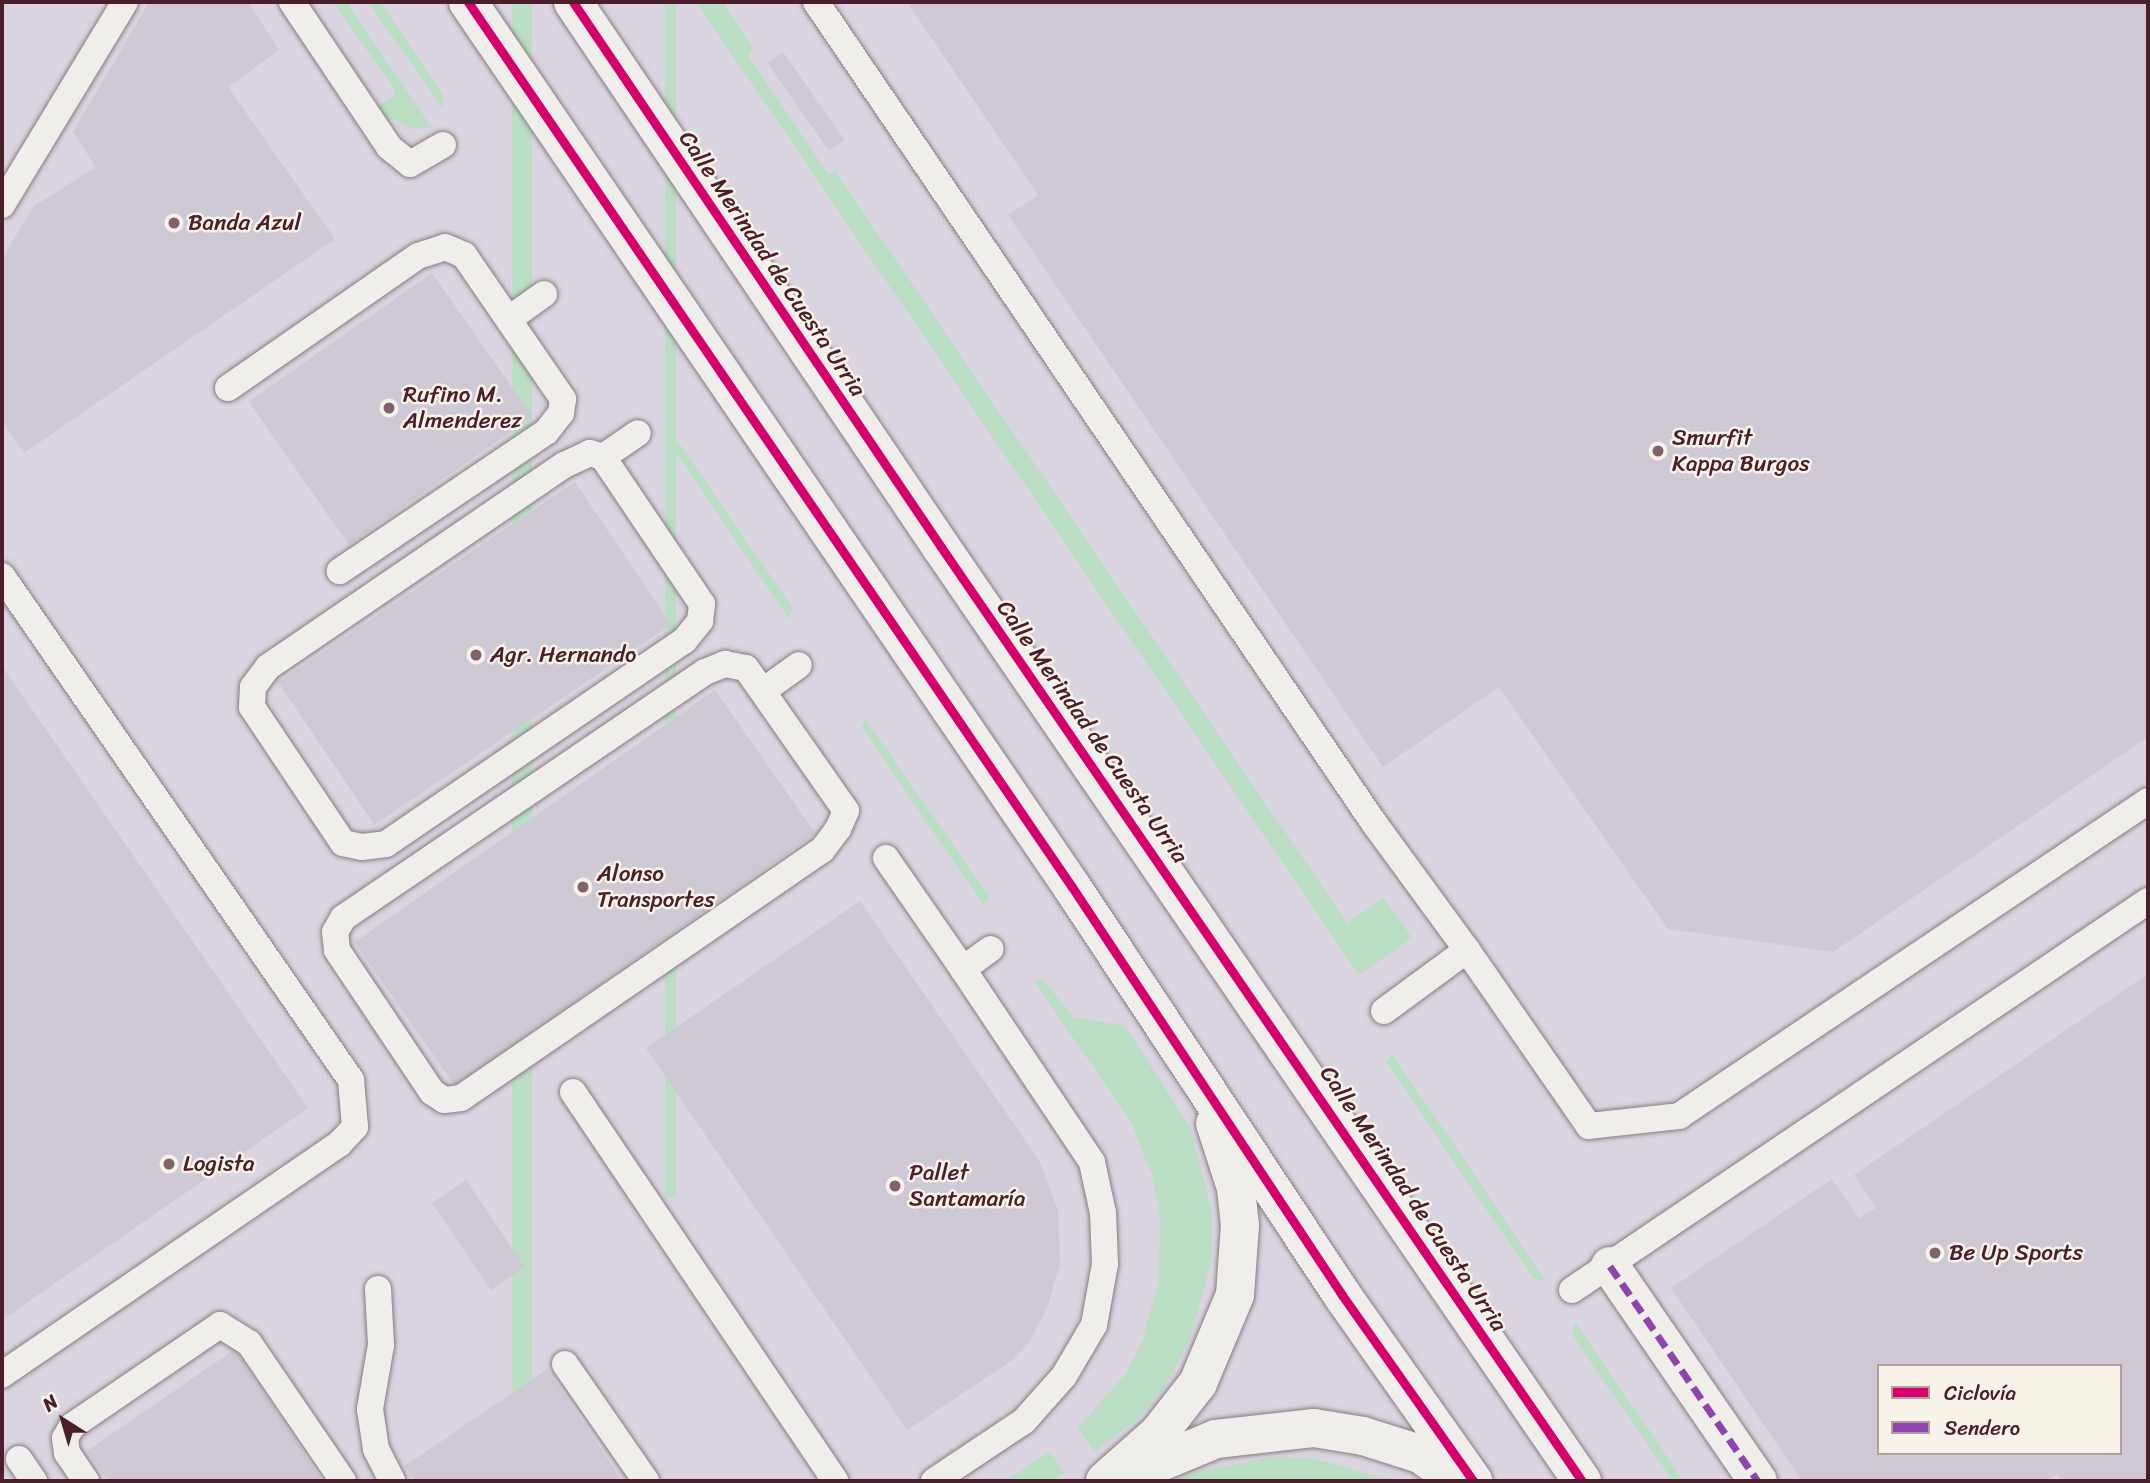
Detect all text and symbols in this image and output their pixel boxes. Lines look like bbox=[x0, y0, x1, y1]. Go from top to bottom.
street label: Calle Merindad de Cuesta Urria bbox=[672, 125, 872, 403]
place label: Banda Azul bbox=[188, 209, 301, 237]
marker: Banda Azul bbox=[166, 215, 182, 231]
place label: Rufino M. Almenderez bbox=[403, 381, 522, 435]
marker: Rufino M. Almenderez bbox=[381, 400, 397, 416]
place label: Smurfit Kappa Burgos bbox=[1672, 424, 1808, 478]
marker: Smurfit Kappa Burgos bbox=[1650, 443, 1666, 459]
street label: Calle Merindad de Cuesta Urria bbox=[990, 595, 1194, 869]
place label: Agr. Hernando bbox=[490, 641, 637, 669]
marker: Agr. Hernando bbox=[468, 647, 484, 663]
place label: Alonso Transportes bbox=[597, 860, 715, 914]
marker: Alonso Transportes bbox=[575, 879, 591, 895]
street label: Calle Merindad de Cuesta Urria bbox=[1313, 1060, 1513, 1338]
place label: Logista bbox=[183, 1150, 255, 1178]
marker: Logista bbox=[161, 1156, 177, 1172]
place label: Pallet Santamaría bbox=[909, 1159, 1026, 1213]
marker: Pallet Santamaría bbox=[887, 1178, 903, 1194]
place label: Be Up Sports bbox=[1949, 1239, 2082, 1267]
marker: Be Up Sports bbox=[1927, 1245, 1943, 1261]
legend bbox=[1877, 1364, 2122, 1455]
text: Ciclovía bbox=[1944, 1374, 2016, 1412]
north arrow bbox=[28, 1385, 98, 1455]
text: N bbox=[35, 1386, 65, 1420]
text: Sendero bbox=[1944, 1409, 2020, 1447]

